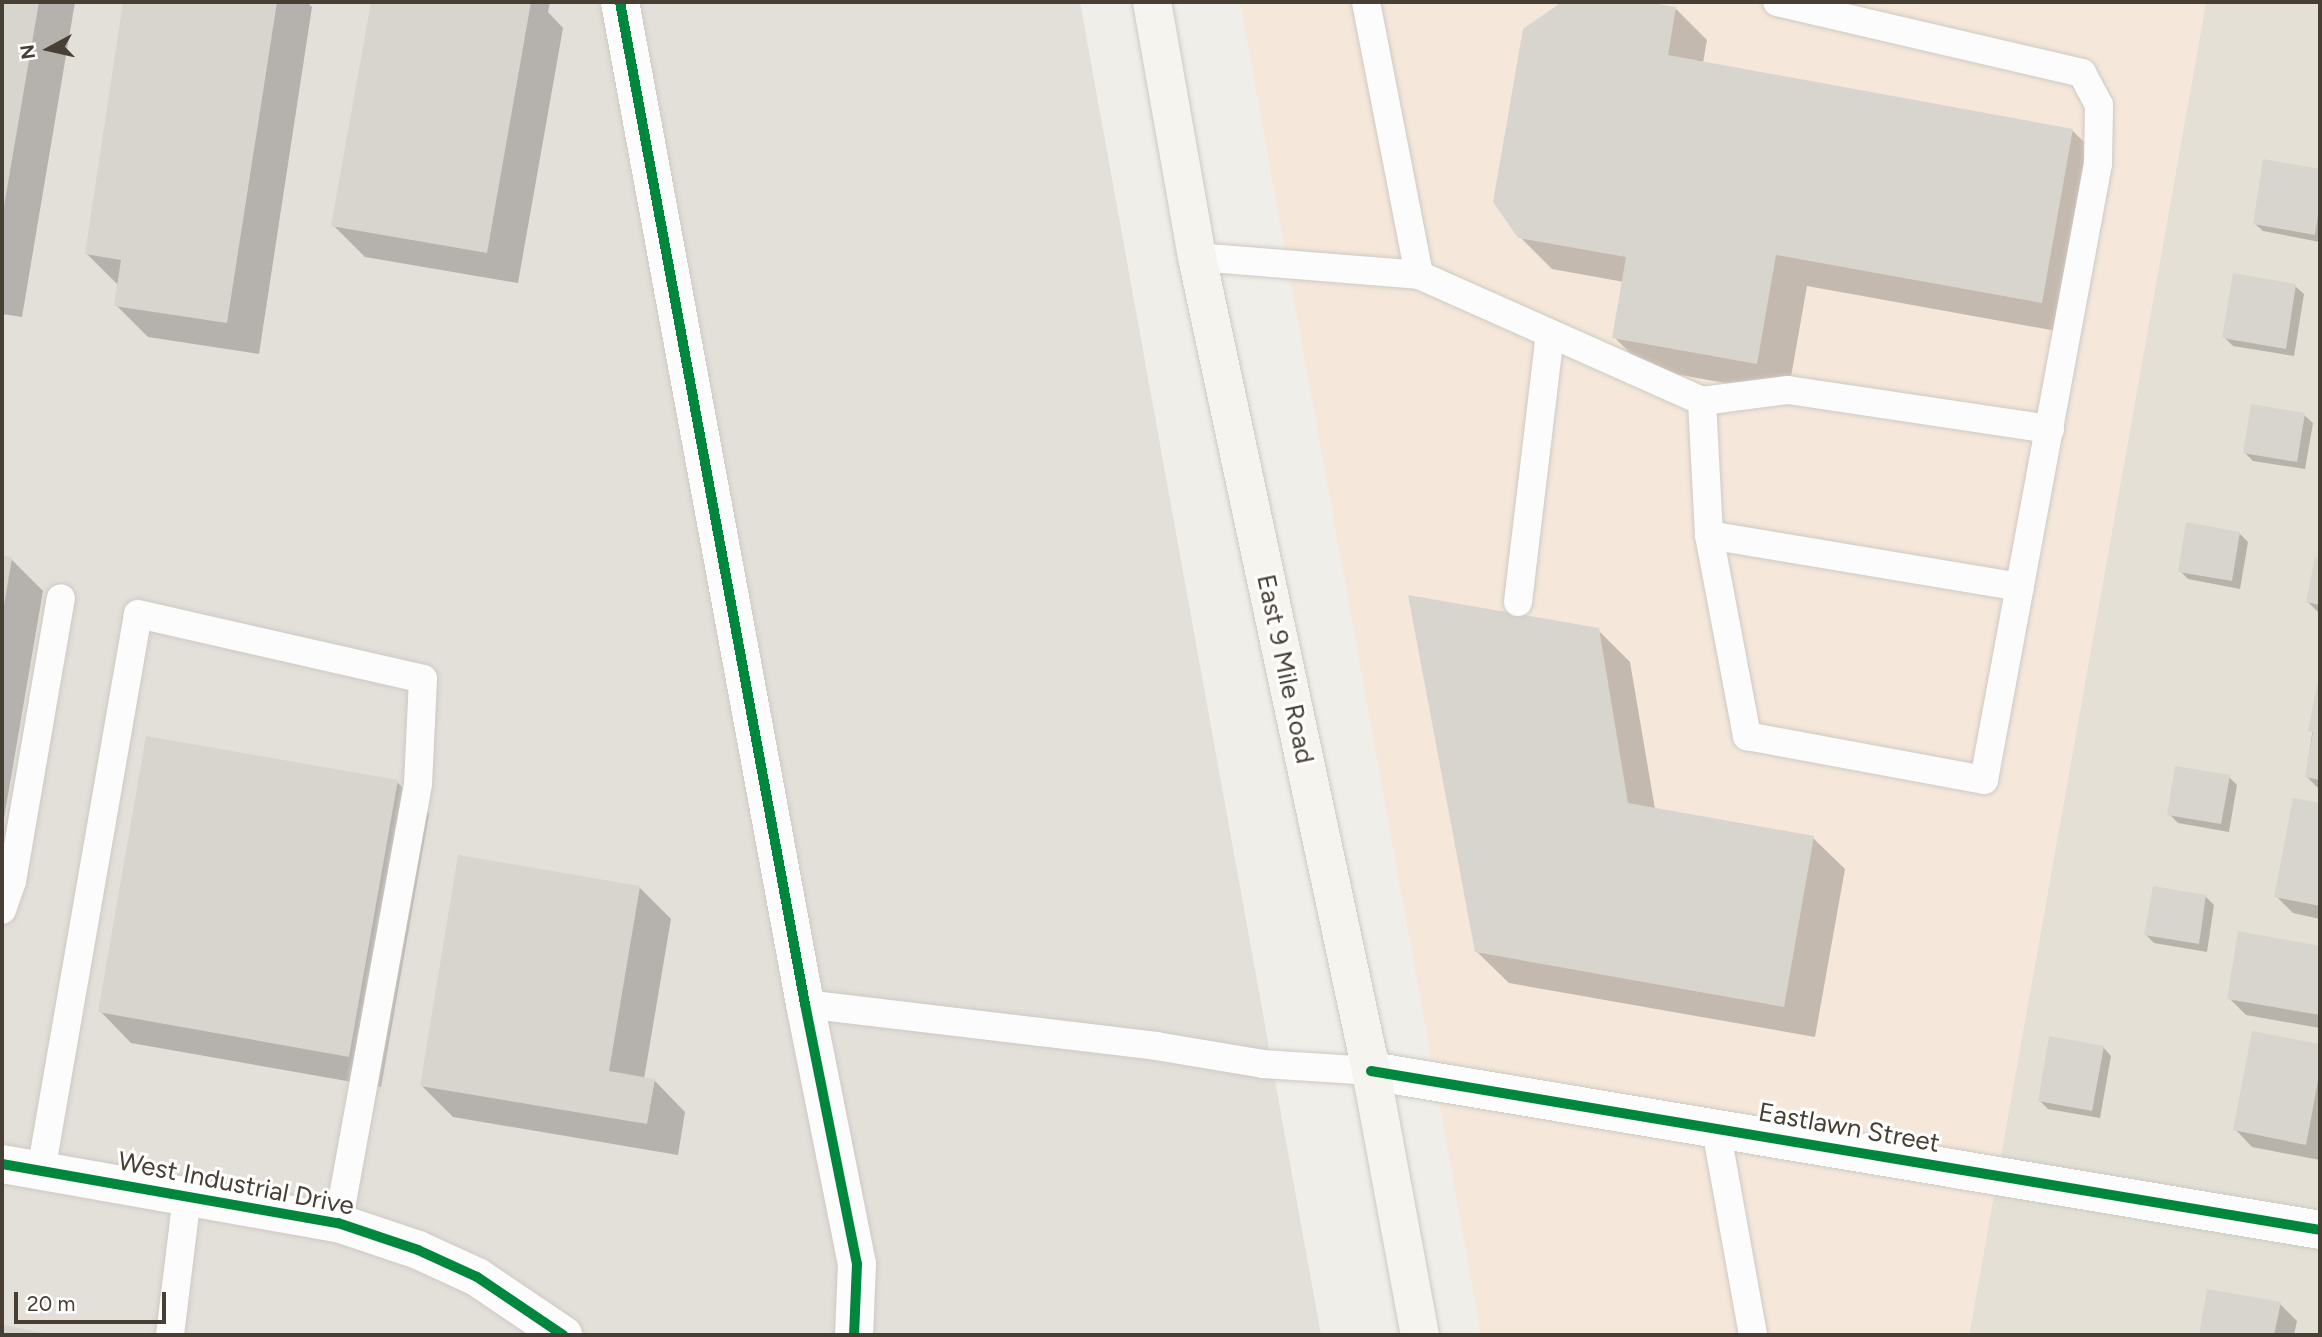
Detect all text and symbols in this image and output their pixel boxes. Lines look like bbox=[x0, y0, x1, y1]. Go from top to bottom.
north arrow bbox=[14, 14, 84, 84]
text: N bbox=[15, 43, 40, 61]
street label: East 9 Mile Road bbox=[1250, 572, 1320, 766]
street label: Eastlawn Street bbox=[1756, 1097, 1942, 1159]
street label: West Industrial Drive bbox=[115, 1146, 357, 1222]
scale bar bbox=[18, 1278, 170, 1322]
text: 20 m bbox=[27, 1291, 75, 1316]

